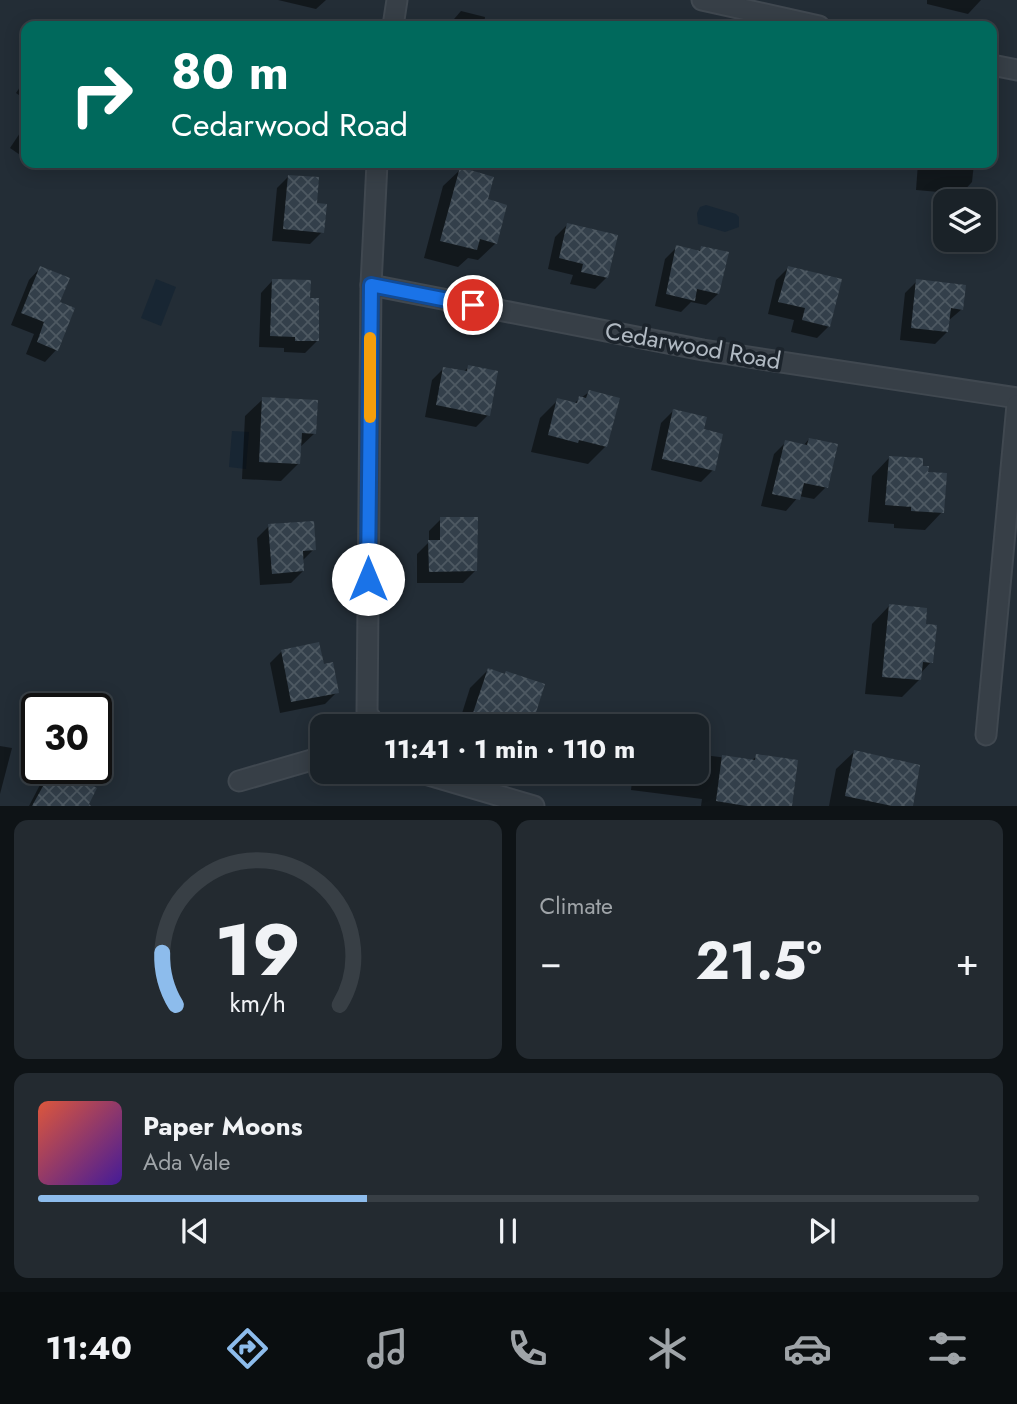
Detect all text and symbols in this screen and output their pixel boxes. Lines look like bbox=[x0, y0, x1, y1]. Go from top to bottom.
text: 80 m bbox=[171, 37, 289, 107]
icon: right bbox=[56, 49, 147, 140]
text: Cedarwood Road bbox=[171, 102, 408, 148]
map controls bbox=[933, 189, 996, 252]
button: layers bbox=[933, 189, 996, 252]
pin bbox=[443, 275, 503, 335]
icon: arrive bbox=[454, 286, 492, 324]
street label: Cedarwood Road bbox=[603, 313, 784, 378]
position arrow bbox=[331, 542, 405, 616]
speed limit sign: 30 bbox=[21, 693, 112, 784]
text: 11:41 · 1 min · 110 m bbox=[384, 730, 635, 768]
text: Climate bbox=[540, 889, 613, 923]
text: 19 bbox=[215, 898, 301, 1003]
text: 21.5° bbox=[696, 923, 822, 999]
text: − bbox=[540, 934, 562, 989]
text: + bbox=[956, 934, 979, 989]
text: km/h bbox=[229, 985, 286, 1021]
text: Paper Moons bbox=[143, 1107, 303, 1145]
text: Ada Vale bbox=[143, 1145, 230, 1179]
icon: previous bbox=[176, 1212, 214, 1250]
icon: pause bbox=[489, 1212, 527, 1250]
icon: next bbox=[803, 1212, 841, 1250]
icon: directions bbox=[223, 1324, 272, 1373]
icon: music bbox=[363, 1324, 412, 1373]
icon: phone bbox=[503, 1324, 552, 1373]
icon: climate bbox=[643, 1324, 692, 1373]
icon: car bbox=[783, 1324, 832, 1373]
icon: filters bbox=[923, 1324, 972, 1373]
text: 11:40 bbox=[45, 1325, 132, 1371]

